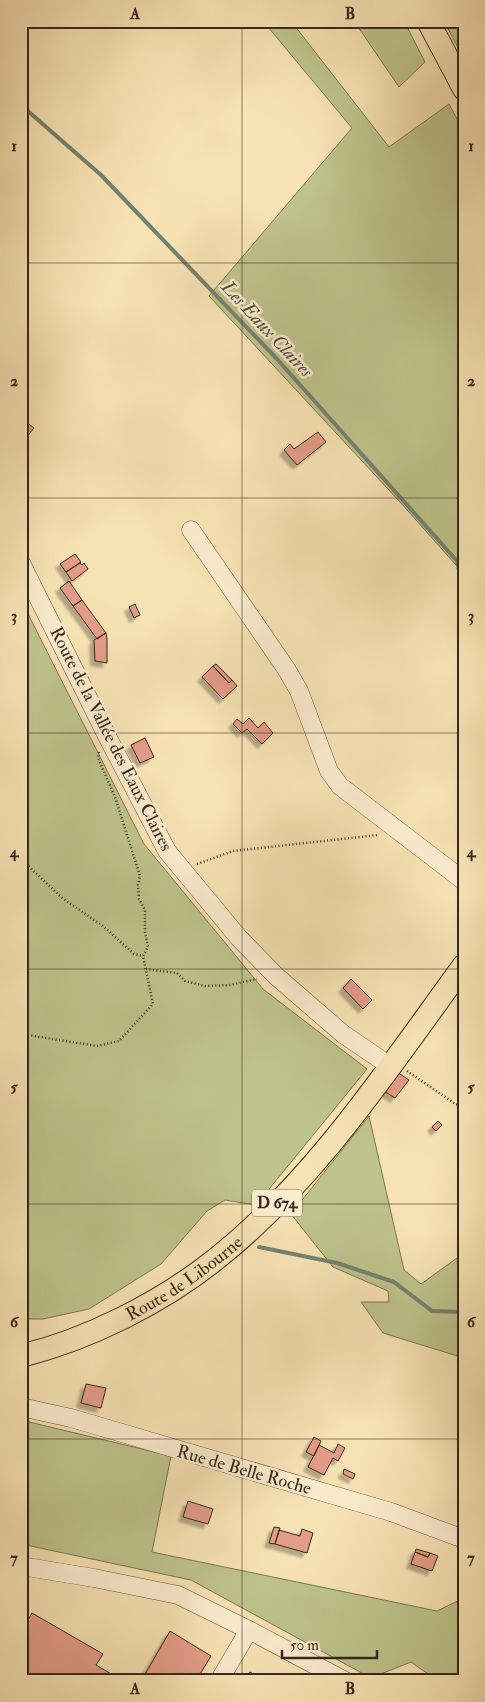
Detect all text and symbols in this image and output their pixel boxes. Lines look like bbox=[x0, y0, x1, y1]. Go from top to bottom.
text: A bbox=[129, 4, 141, 24]
text: B bbox=[345, 4, 355, 24]
text: 1 bbox=[11, 136, 17, 156]
text: 1 bbox=[468, 136, 474, 156]
water label: Les Eaux Claires bbox=[215, 275, 318, 383]
text: 2 bbox=[10, 371, 18, 391]
text: 2 bbox=[467, 371, 475, 391]
text: 3 bbox=[11, 606, 17, 626]
text: 3 bbox=[468, 606, 474, 626]
street label: Route de la Vallée des Eaux Claires bbox=[44, 623, 178, 855]
text: 4 bbox=[9, 842, 20, 862]
text: 4 bbox=[466, 842, 477, 862]
text: 5 bbox=[10, 1077, 18, 1097]
text: 5 bbox=[467, 1077, 475, 1097]
road number: D 674 bbox=[252, 1190, 302, 1216]
street label: Route de Libourne bbox=[122, 1230, 248, 1326]
text: 6 bbox=[10, 1312, 20, 1332]
text: 6 bbox=[467, 1312, 477, 1332]
street label: Rue de Belle Roche bbox=[174, 1440, 314, 1500]
text: 7 bbox=[10, 1548, 18, 1568]
text: 7 bbox=[467, 1548, 475, 1568]
scale bar bbox=[282, 1627, 378, 1659]
text: 50 m bbox=[290, 1636, 319, 1655]
text: A bbox=[129, 1679, 141, 1699]
text: B bbox=[345, 1679, 355, 1699]

